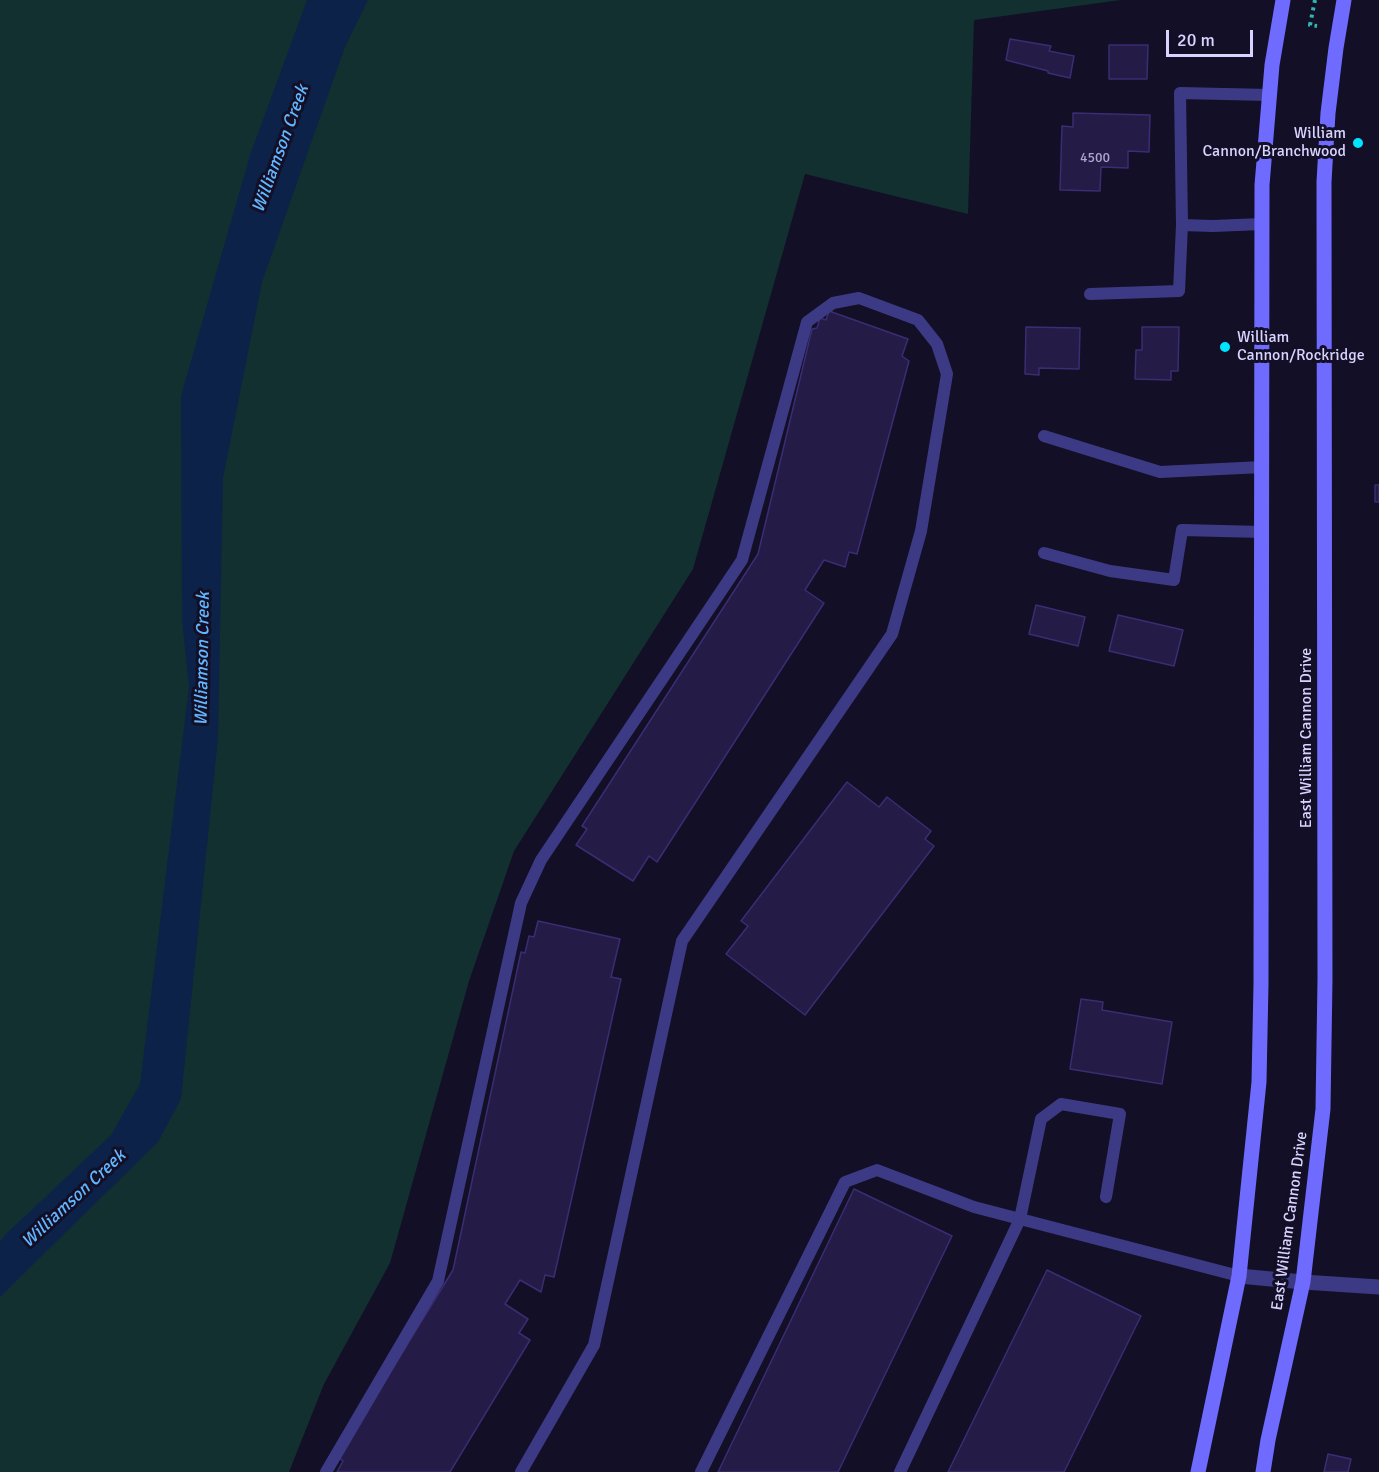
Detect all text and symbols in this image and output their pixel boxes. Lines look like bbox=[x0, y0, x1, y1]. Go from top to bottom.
scale bar bbox=[1169, 18, 1256, 56]
text: 20 m bbox=[1177, 29, 1215, 51]
water label: Williamson Creek bbox=[248, 82, 314, 216]
place label: William Cannon/Branchwood bbox=[1203, 124, 1346, 162]
marker: William Cannon/Branchwood bbox=[1351, 136, 1365, 150]
house number: 4500 bbox=[1080, 150, 1110, 166]
place label: William Cannon/Rockridge bbox=[1237, 328, 1365, 366]
marker: William Cannon/Rockridge bbox=[1218, 340, 1232, 354]
water label: Williamson Creek bbox=[191, 592, 215, 726]
street label: East William Cannon Drive bbox=[1297, 648, 1317, 828]
street label: East William Cannon Drive bbox=[1268, 1130, 1312, 1312]
water label: Williamson Creek bbox=[18, 1145, 130, 1253]

